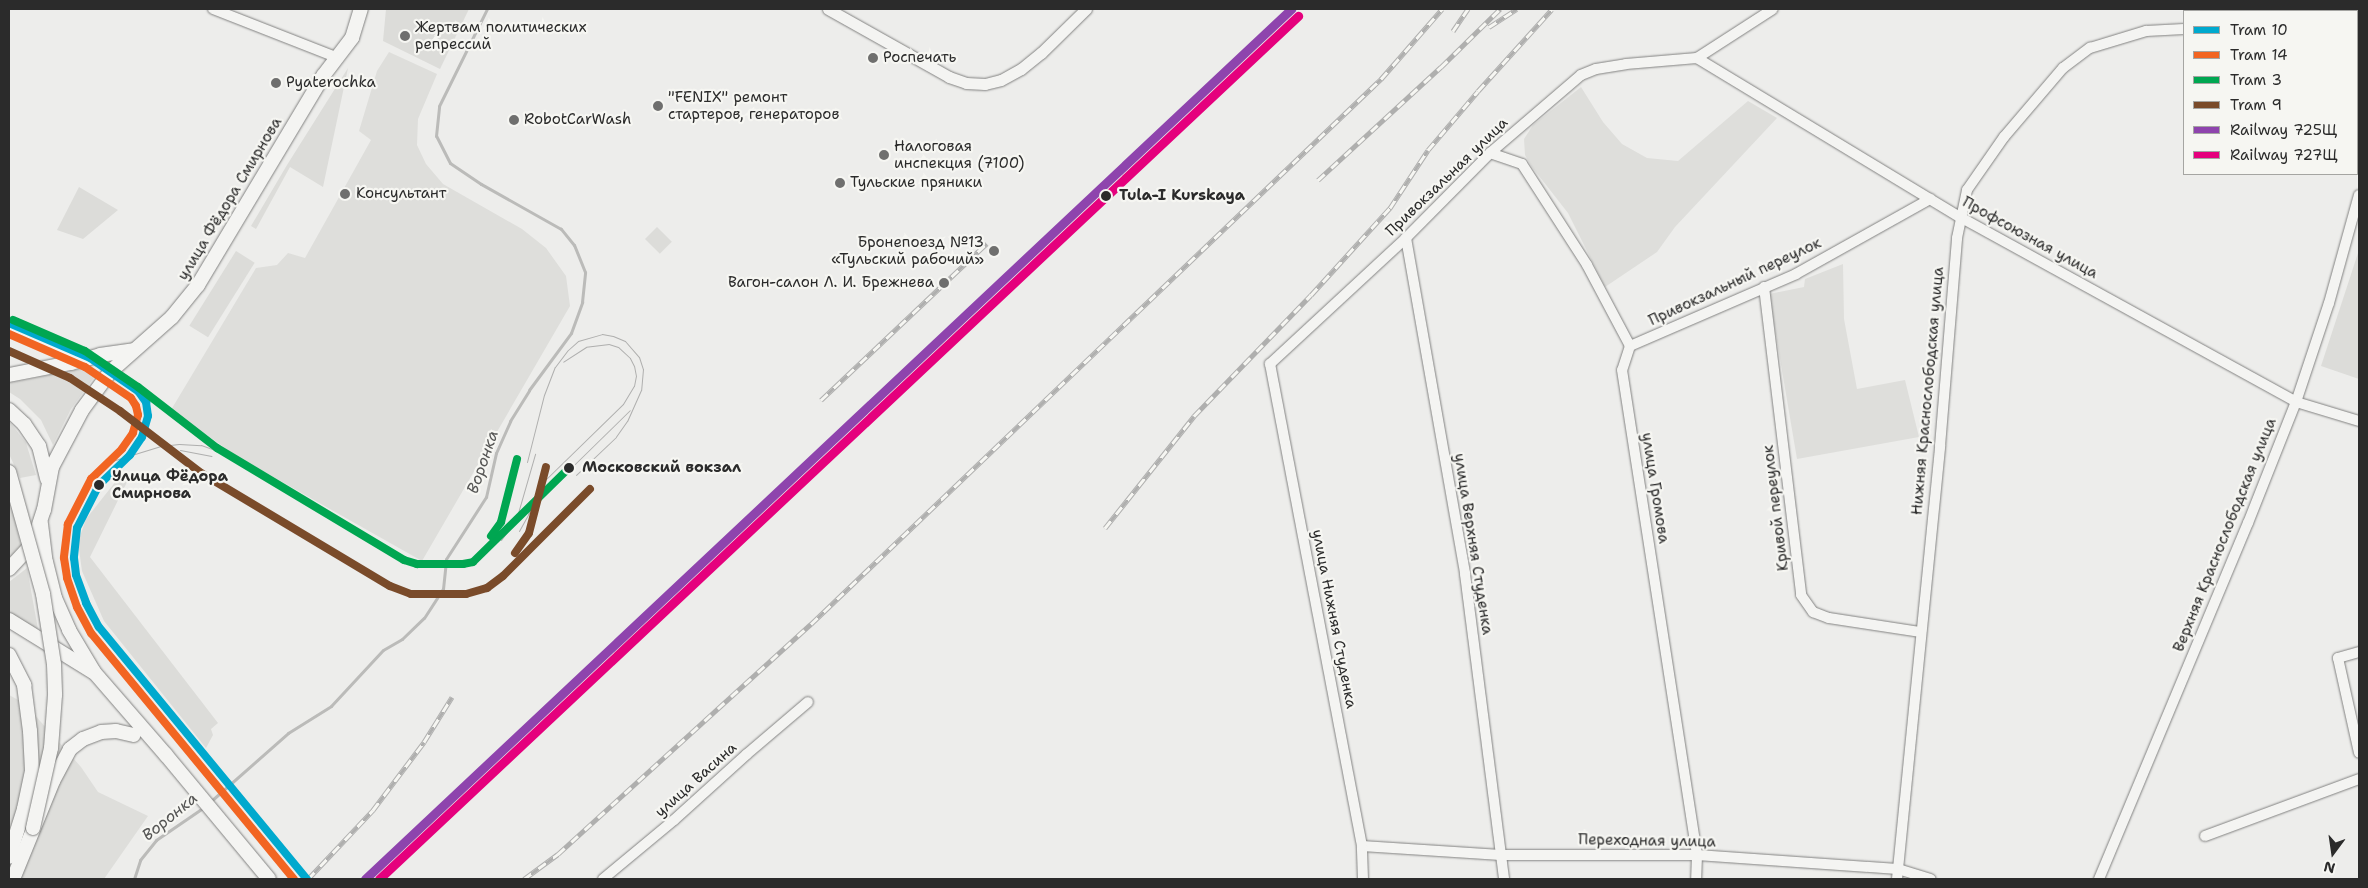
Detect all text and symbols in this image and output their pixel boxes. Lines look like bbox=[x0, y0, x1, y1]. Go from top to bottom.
legend bbox=[2183, 10, 2358, 175]
place label: Жертвам политических репрессий bbox=[415, 18, 586, 53]
text: Tram 10 bbox=[2230, 20, 2288, 40]
marker: Жертвам политических репрессий bbox=[399, 30, 411, 42]
text: Tram 14 bbox=[2230, 45, 2287, 65]
place label: Роспечать bbox=[883, 49, 956, 67]
marker: Роспечать bbox=[867, 52, 879, 64]
text: Tram 3 bbox=[2230, 70, 2282, 90]
place label: Pyaterochka bbox=[286, 74, 376, 92]
marker: Pyaterochka bbox=[270, 77, 282, 89]
place label: "FENIX" ремонт стартеров, генераторов bbox=[668, 88, 839, 123]
text: Tram 9 bbox=[2230, 95, 2282, 115]
marker: "FENIX" ремонт стартеров, генераторов bbox=[652, 100, 664, 112]
place label: RobotCarWash bbox=[524, 111, 631, 129]
street label: улица Фёдора Смирнова bbox=[174, 114, 286, 284]
marker: RobotCarWash bbox=[508, 114, 520, 126]
street label: Привокзальная улица bbox=[1382, 114, 1512, 240]
text: Railway 725Щ bbox=[2230, 120, 2337, 140]
place label: Налоговая инспекция (7100) bbox=[894, 137, 1024, 172]
text: Railway 727Щ bbox=[2230, 145, 2338, 165]
marker: Налоговая инспекция (7100) bbox=[878, 149, 890, 161]
place label: Тульские пряники bbox=[850, 174, 982, 192]
marker: Тульские пряники bbox=[834, 177, 846, 189]
place label: Консультант bbox=[356, 185, 446, 203]
marker: Консультант bbox=[338, 187, 352, 201]
marker: Tula-I Kurskaya bbox=[1097, 187, 1115, 205]
place label: Tula-I Kurskaya bbox=[1119, 187, 1245, 205]
street label: Профсоюзная улица bbox=[1959, 193, 2101, 283]
place label: Бронепоезд №13 «Тульский рабочий» bbox=[831, 233, 984, 268]
street label: Привокзальный переулок bbox=[1646, 234, 1824, 330]
marker: Бронепоезд №13 «Тульский рабочий» bbox=[988, 245, 1000, 257]
street label: Нижняя Краснослободская улица bbox=[1908, 266, 1948, 516]
place label: Вагон-салон Л. И. Брежнева bbox=[728, 274, 934, 292]
marker: Вагон-салон Л. И. Брежнева bbox=[938, 277, 950, 289]
street label: Верхняя Краснослободская улица bbox=[2170, 415, 2280, 655]
water label: Воронка bbox=[463, 428, 503, 496]
street label: улица Громова bbox=[1637, 431, 1673, 545]
street label: Кривой переулок bbox=[1759, 444, 1793, 572]
street label: улица Верхняя Cтуденка bbox=[1450, 452, 1496, 636]
marker: Московский вокзал bbox=[560, 459, 578, 477]
place label: Московский вокзал bbox=[582, 459, 741, 477]
place label: Улица Фёдора Смирнова bbox=[112, 467, 228, 502]
marker: Улица Фёдора Смирнова bbox=[90, 476, 108, 494]
street label: улица Нижняя Cтуденкa bbox=[1308, 528, 1360, 710]
street label: улица Васина bbox=[652, 739, 740, 821]
water label: Воронка bbox=[138, 789, 202, 845]
north arrow bbox=[2308, 828, 2358, 878]
street label: Переходная улица bbox=[1578, 831, 1716, 851]
text: N bbox=[2322, 857, 2337, 878]

